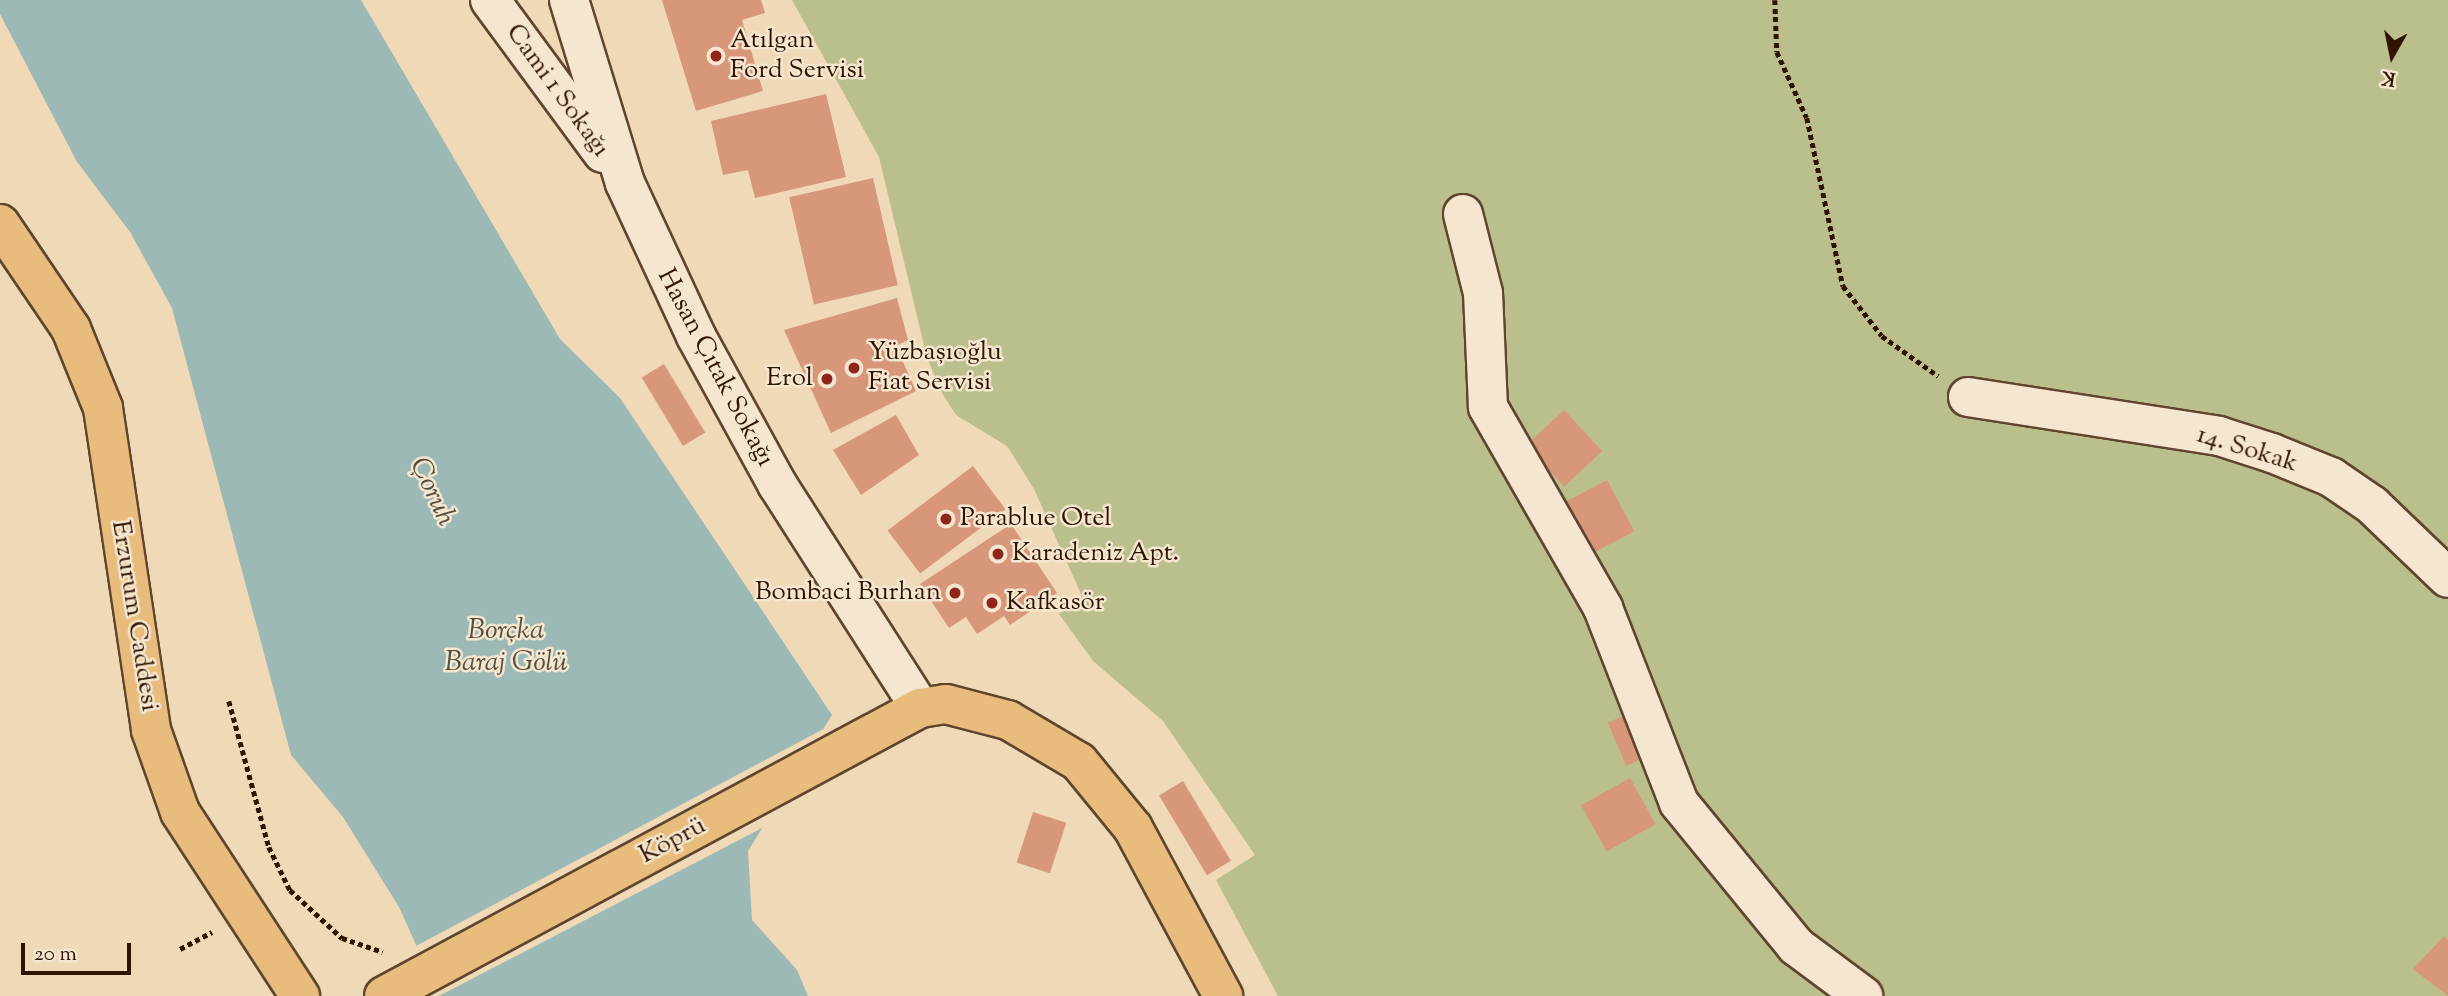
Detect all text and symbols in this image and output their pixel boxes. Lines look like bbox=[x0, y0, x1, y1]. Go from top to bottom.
street label: Cami 1 Sokağı bbox=[498, 18, 616, 164]
north arrow bbox=[2357, 21, 2427, 91]
place label: Atılgan Ford Servisi bbox=[730, 25, 864, 86]
marker: Atılgan Ford Servisi bbox=[708, 48, 724, 64]
text: K bbox=[2380, 63, 2398, 92]
street label: Hasan Çıtak Sokağı bbox=[650, 264, 780, 472]
place label: Yüzbaşıoğlu Fiat Servisi bbox=[868, 337, 1002, 398]
marker: Yüzbaşıoğlu Fiat Servisi bbox=[846, 360, 862, 376]
place label: Erol bbox=[766, 363, 813, 395]
marker: Erol bbox=[819, 371, 835, 387]
street label: 14. Sokak bbox=[2193, 420, 2301, 480]
water label: Çoruh bbox=[402, 452, 462, 532]
place label: Parablue Otel bbox=[960, 503, 1111, 535]
marker: Parablue Otel bbox=[938, 511, 954, 527]
street label: Erzurum Caddesi bbox=[104, 518, 164, 714]
place label: Karadeniz Apt. bbox=[1012, 538, 1179, 570]
marker: Karadeniz Apt. bbox=[990, 546, 1006, 562]
place label: Bombaci Burhan bbox=[755, 577, 941, 609]
marker: Bombaci Burhan bbox=[947, 585, 963, 601]
place label: Kafkasör bbox=[1006, 587, 1105, 619]
marker: Kafkasör bbox=[984, 595, 1000, 611]
water label: Borçka Baraj Gölü bbox=[445, 614, 567, 680]
street label: Köprü bbox=[634, 811, 712, 871]
scale bar bbox=[24, 930, 135, 974]
text: 20 m bbox=[34, 940, 77, 970]

